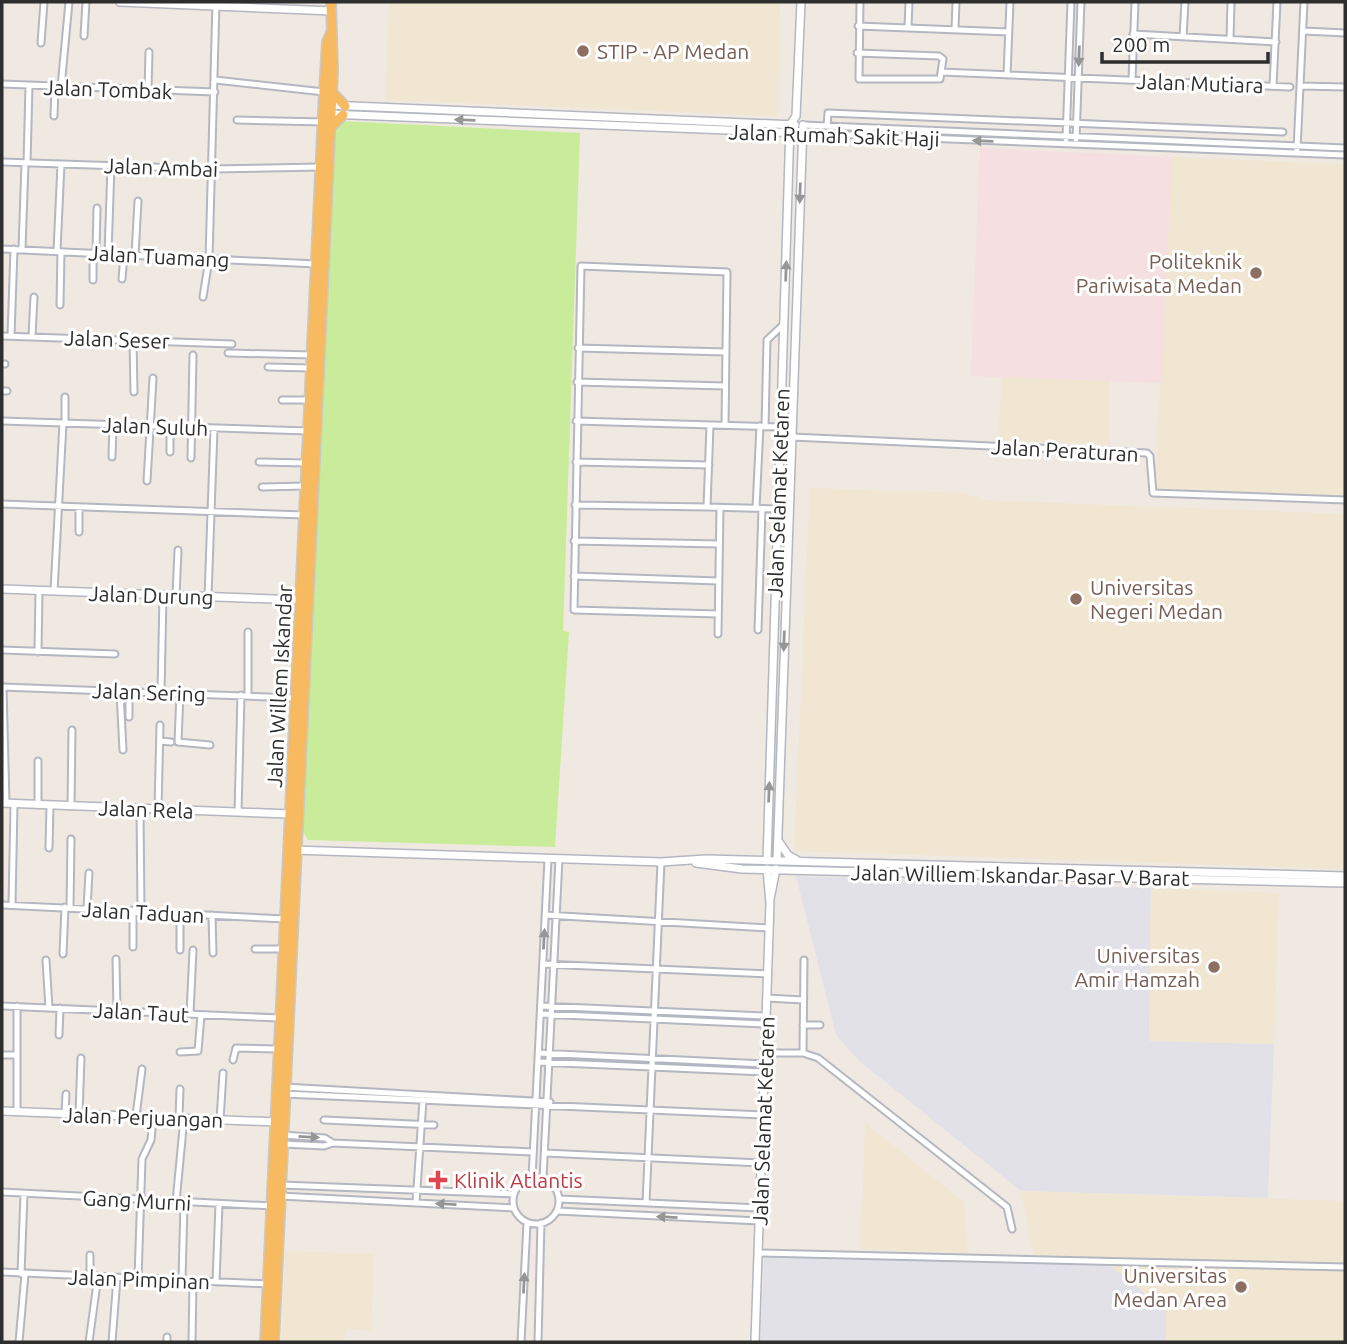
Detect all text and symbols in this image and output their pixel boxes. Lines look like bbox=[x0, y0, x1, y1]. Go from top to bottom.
scale bar bbox=[1102, 21, 1268, 65]
text: 200 m bbox=[1112, 32, 1170, 56]
place label: STIP - AP Medan bbox=[597, 39, 749, 63]
marker: STIP - AP Medan bbox=[575, 43, 591, 59]
one-way arrow bbox=[1073, 45, 1084, 67]
street label: Jalan Mutiara bbox=[1136, 69, 1264, 97]
street label: Jalan Tombak bbox=[43, 75, 173, 103]
one-way arrow bbox=[454, 114, 476, 125]
street label: Jalan Rumah Sakit Haji bbox=[728, 119, 940, 151]
one-way arrow bbox=[972, 135, 994, 146]
street label: Jalan Ambai bbox=[104, 153, 218, 181]
one-way arrow bbox=[795, 183, 806, 205]
street label: Jalan Tuamang bbox=[88, 240, 230, 272]
place label: Politeknik Pariwisata Medan bbox=[1076, 249, 1242, 297]
one-way arrow bbox=[780, 260, 791, 282]
marker: Politeknik Pariwisata Medan bbox=[1248, 265, 1264, 281]
street label: Jalan Seser bbox=[64, 325, 170, 353]
street label: Jalan Selamat Ketaren bbox=[762, 388, 794, 598]
street label: Jalan Suluh bbox=[101, 412, 209, 440]
street label: Jalan Peraturan bbox=[991, 434, 1139, 466]
place label: Universitas Negeri Medan bbox=[1090, 575, 1223, 623]
street label: Jalan Durung bbox=[88, 581, 214, 609]
street label: Jalan Willem Iskandar bbox=[262, 584, 296, 788]
marker: Universitas Negeri Medan bbox=[1068, 591, 1084, 607]
one-way arrow bbox=[779, 630, 790, 652]
street label: Jalan Sering bbox=[92, 678, 206, 706]
one-way arrow bbox=[763, 781, 775, 803]
street label: Jalan Rela bbox=[98, 795, 194, 823]
street label: Jalan Williem Iskandar Pasar V Barat bbox=[850, 860, 1190, 890]
street label: Jalan Taduan bbox=[81, 897, 205, 927]
one-way arrow bbox=[539, 928, 550, 950]
place label: Universitas Amir Hamzah bbox=[1074, 943, 1200, 991]
marker: Universitas Amir Hamzah bbox=[1206, 959, 1222, 975]
street label: Jalan Taut bbox=[92, 997, 190, 1027]
street label: Jalan Selamat Ketaren bbox=[747, 1016, 779, 1226]
street label: Jalan Perjuangan bbox=[62, 1102, 224, 1132]
one-way arrow bbox=[298, 1131, 320, 1142]
place label: Klinik Atlantis bbox=[454, 1168, 583, 1192]
marker: Klinik Atlantis bbox=[428, 1170, 448, 1190]
street label: Gang Murni bbox=[82, 1185, 192, 1215]
one-way arrow bbox=[434, 1199, 456, 1210]
one-way arrow bbox=[656, 1211, 678, 1222]
place label: Universitas Medan Area bbox=[1113, 1263, 1227, 1311]
street label: Jalan Pimpinan bbox=[68, 1265, 210, 1293]
one-way arrow bbox=[518, 1271, 529, 1293]
marker: Universitas Medan Area bbox=[1233, 1279, 1249, 1295]

